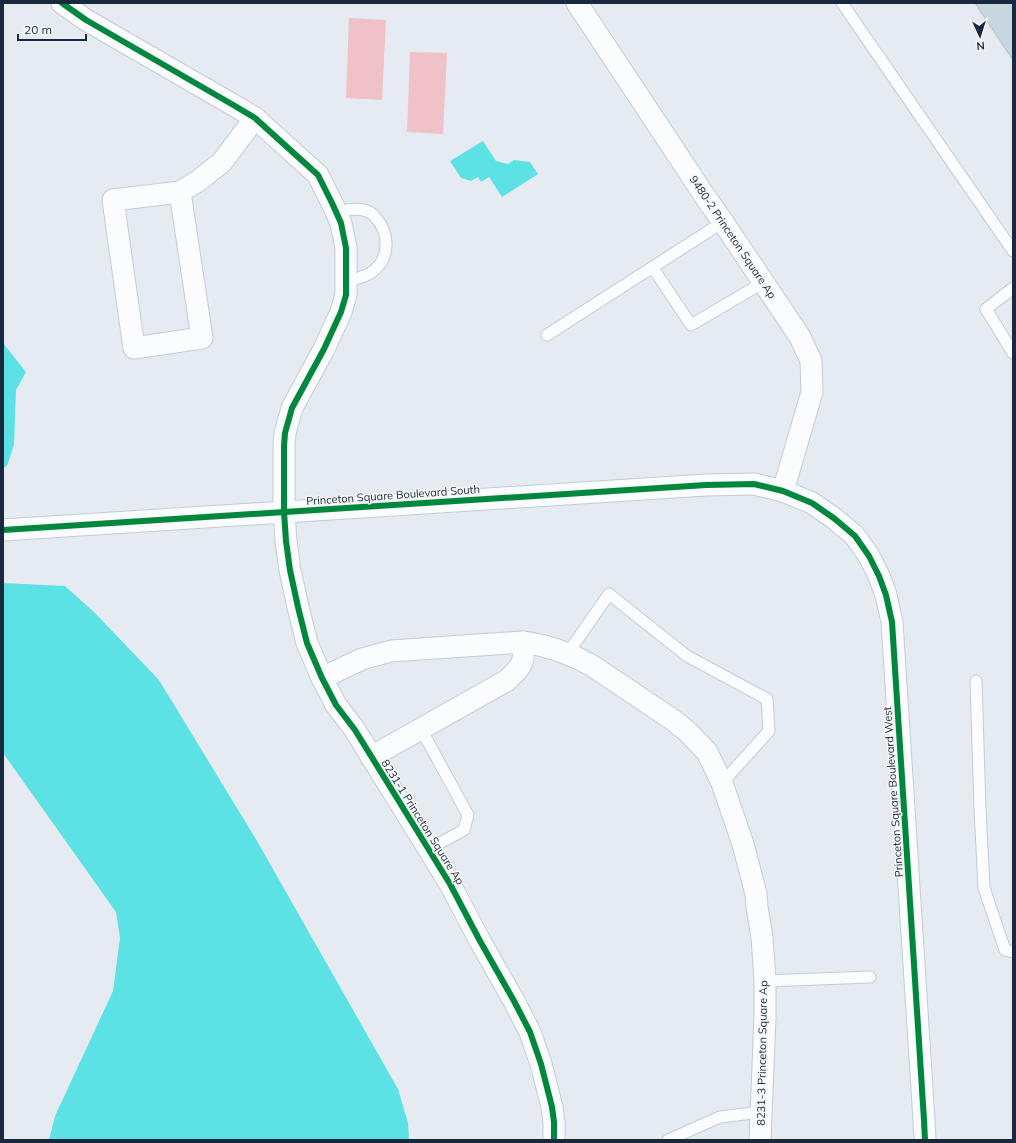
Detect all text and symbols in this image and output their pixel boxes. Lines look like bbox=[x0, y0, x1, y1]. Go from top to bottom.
scale bar bbox=[18, 16, 86, 42]
north arrow bbox=[960, 16, 1000, 56]
text: 20 m bbox=[24, 22, 52, 37]
text: N bbox=[976, 39, 985, 53]
street label: 9480-2 Princeton Square Ap bbox=[687, 173, 780, 301]
street label: Princeton Square Boulevard South bbox=[306, 482, 480, 508]
street label: Princeton Square Boulevard West bbox=[880, 706, 906, 878]
street label: 8231-1 Princeton Square Ap bbox=[379, 757, 468, 888]
street label: 8231-3 Princeton Square Ap bbox=[754, 980, 770, 1126]

